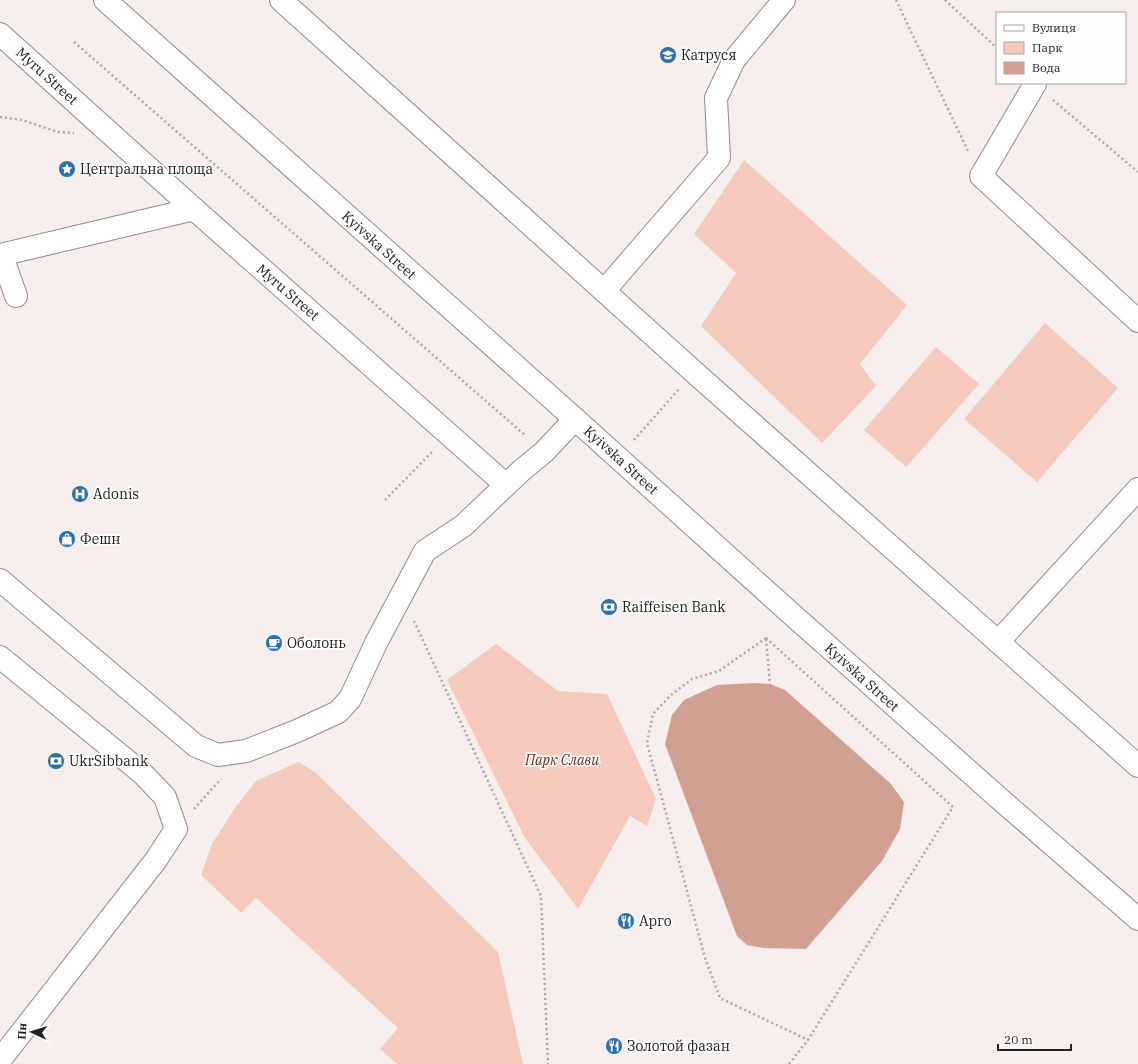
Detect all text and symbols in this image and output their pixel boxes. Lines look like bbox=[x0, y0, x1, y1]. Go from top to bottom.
legend bbox=[996, 12, 1126, 84]
text: Вулиця bbox=[1032, 20, 1076, 35]
text: Парк bbox=[1032, 40, 1062, 55]
street label: Myru Street bbox=[12, 43, 82, 109]
school or university icon: Катруся bbox=[658, 45, 678, 65]
place label: Катруся bbox=[681, 46, 736, 64]
text: Вода bbox=[1032, 60, 1061, 75]
place icon: Центральна площа bbox=[57, 159, 77, 179]
place label: Центральна площа bbox=[80, 160, 213, 178]
street label: Kyivska Street bbox=[338, 207, 420, 283]
street label: Myru Street bbox=[253, 260, 323, 324]
street label: Kyivska Street bbox=[580, 422, 662, 498]
hospital icon: Adonis bbox=[70, 484, 90, 504]
place label: Adonis bbox=[93, 485, 139, 503]
shop icon: Фешн bbox=[57, 529, 77, 549]
place label: Фешн bbox=[80, 530, 121, 548]
bank icon: Raiffeisen Bank bbox=[599, 597, 619, 617]
place label: Raiffeisen Bank bbox=[622, 598, 726, 616]
cafe icon: Оболонь bbox=[264, 633, 284, 653]
place label: Оболонь bbox=[287, 634, 346, 652]
street label: Kyivska Street bbox=[821, 639, 903, 715]
bank icon: UkrSibbank bbox=[46, 751, 66, 771]
park label: Парк Слави bbox=[524, 751, 599, 769]
place label: UkrSibbank bbox=[69, 752, 149, 770]
restaurant icon: Арго bbox=[616, 911, 636, 931]
place label: Арго bbox=[639, 912, 672, 930]
north arrow bbox=[12, 1012, 52, 1052]
text: Пн bbox=[14, 1022, 30, 1040]
scale bar bbox=[998, 1026, 1071, 1052]
text: 20 m bbox=[1004, 1032, 1033, 1047]
restaurant icon: Золотой фазан bbox=[604, 1036, 624, 1056]
place label: Золотой фазан bbox=[627, 1037, 730, 1055]

